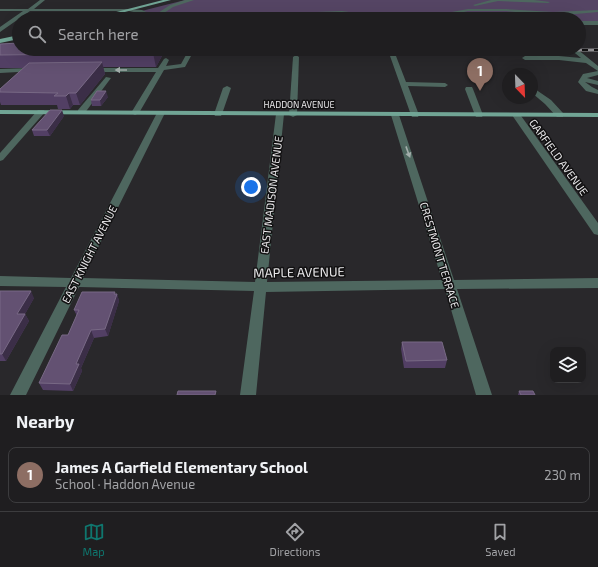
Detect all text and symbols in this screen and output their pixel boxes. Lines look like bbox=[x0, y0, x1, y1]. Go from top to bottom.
search box bbox=[12, 12, 586, 56]
icon: search bbox=[26, 23, 48, 45]
text: Search here bbox=[58, 25, 139, 43]
pin: 1 bbox=[467, 58, 493, 91]
one-way arrow bbox=[114, 67, 127, 73]
north arrow bbox=[502, 68, 538, 104]
street label: HADDON AVENUE bbox=[264, 99, 334, 110]
street label: GARFIELD AVENUE bbox=[527, 116, 591, 198]
street label: EAST MADISON AVENUE bbox=[257, 135, 285, 255]
one-way arrow bbox=[405, 146, 411, 158]
your location bbox=[241, 177, 261, 197]
street label: CRESTMONT TERRACE bbox=[418, 200, 462, 310]
street label: EAST KNIGHT AVENUE bbox=[59, 203, 119, 305]
street label: MAPLE AVENUE bbox=[253, 263, 345, 281]
map controls bbox=[550, 347, 586, 383]
button: layers bbox=[550, 347, 586, 383]
text: Nearby bbox=[16, 411, 74, 431]
text: James A Garfield Elementary School bbox=[55, 458, 308, 476]
text: 1 bbox=[27, 467, 33, 483]
text: 230 m bbox=[544, 467, 581, 483]
text: School · Haddon Avenue bbox=[55, 476, 195, 492]
tab: Map bbox=[83, 521, 105, 558]
tab: Directions bbox=[270, 521, 320, 558]
tab: Saved bbox=[485, 521, 516, 558]

